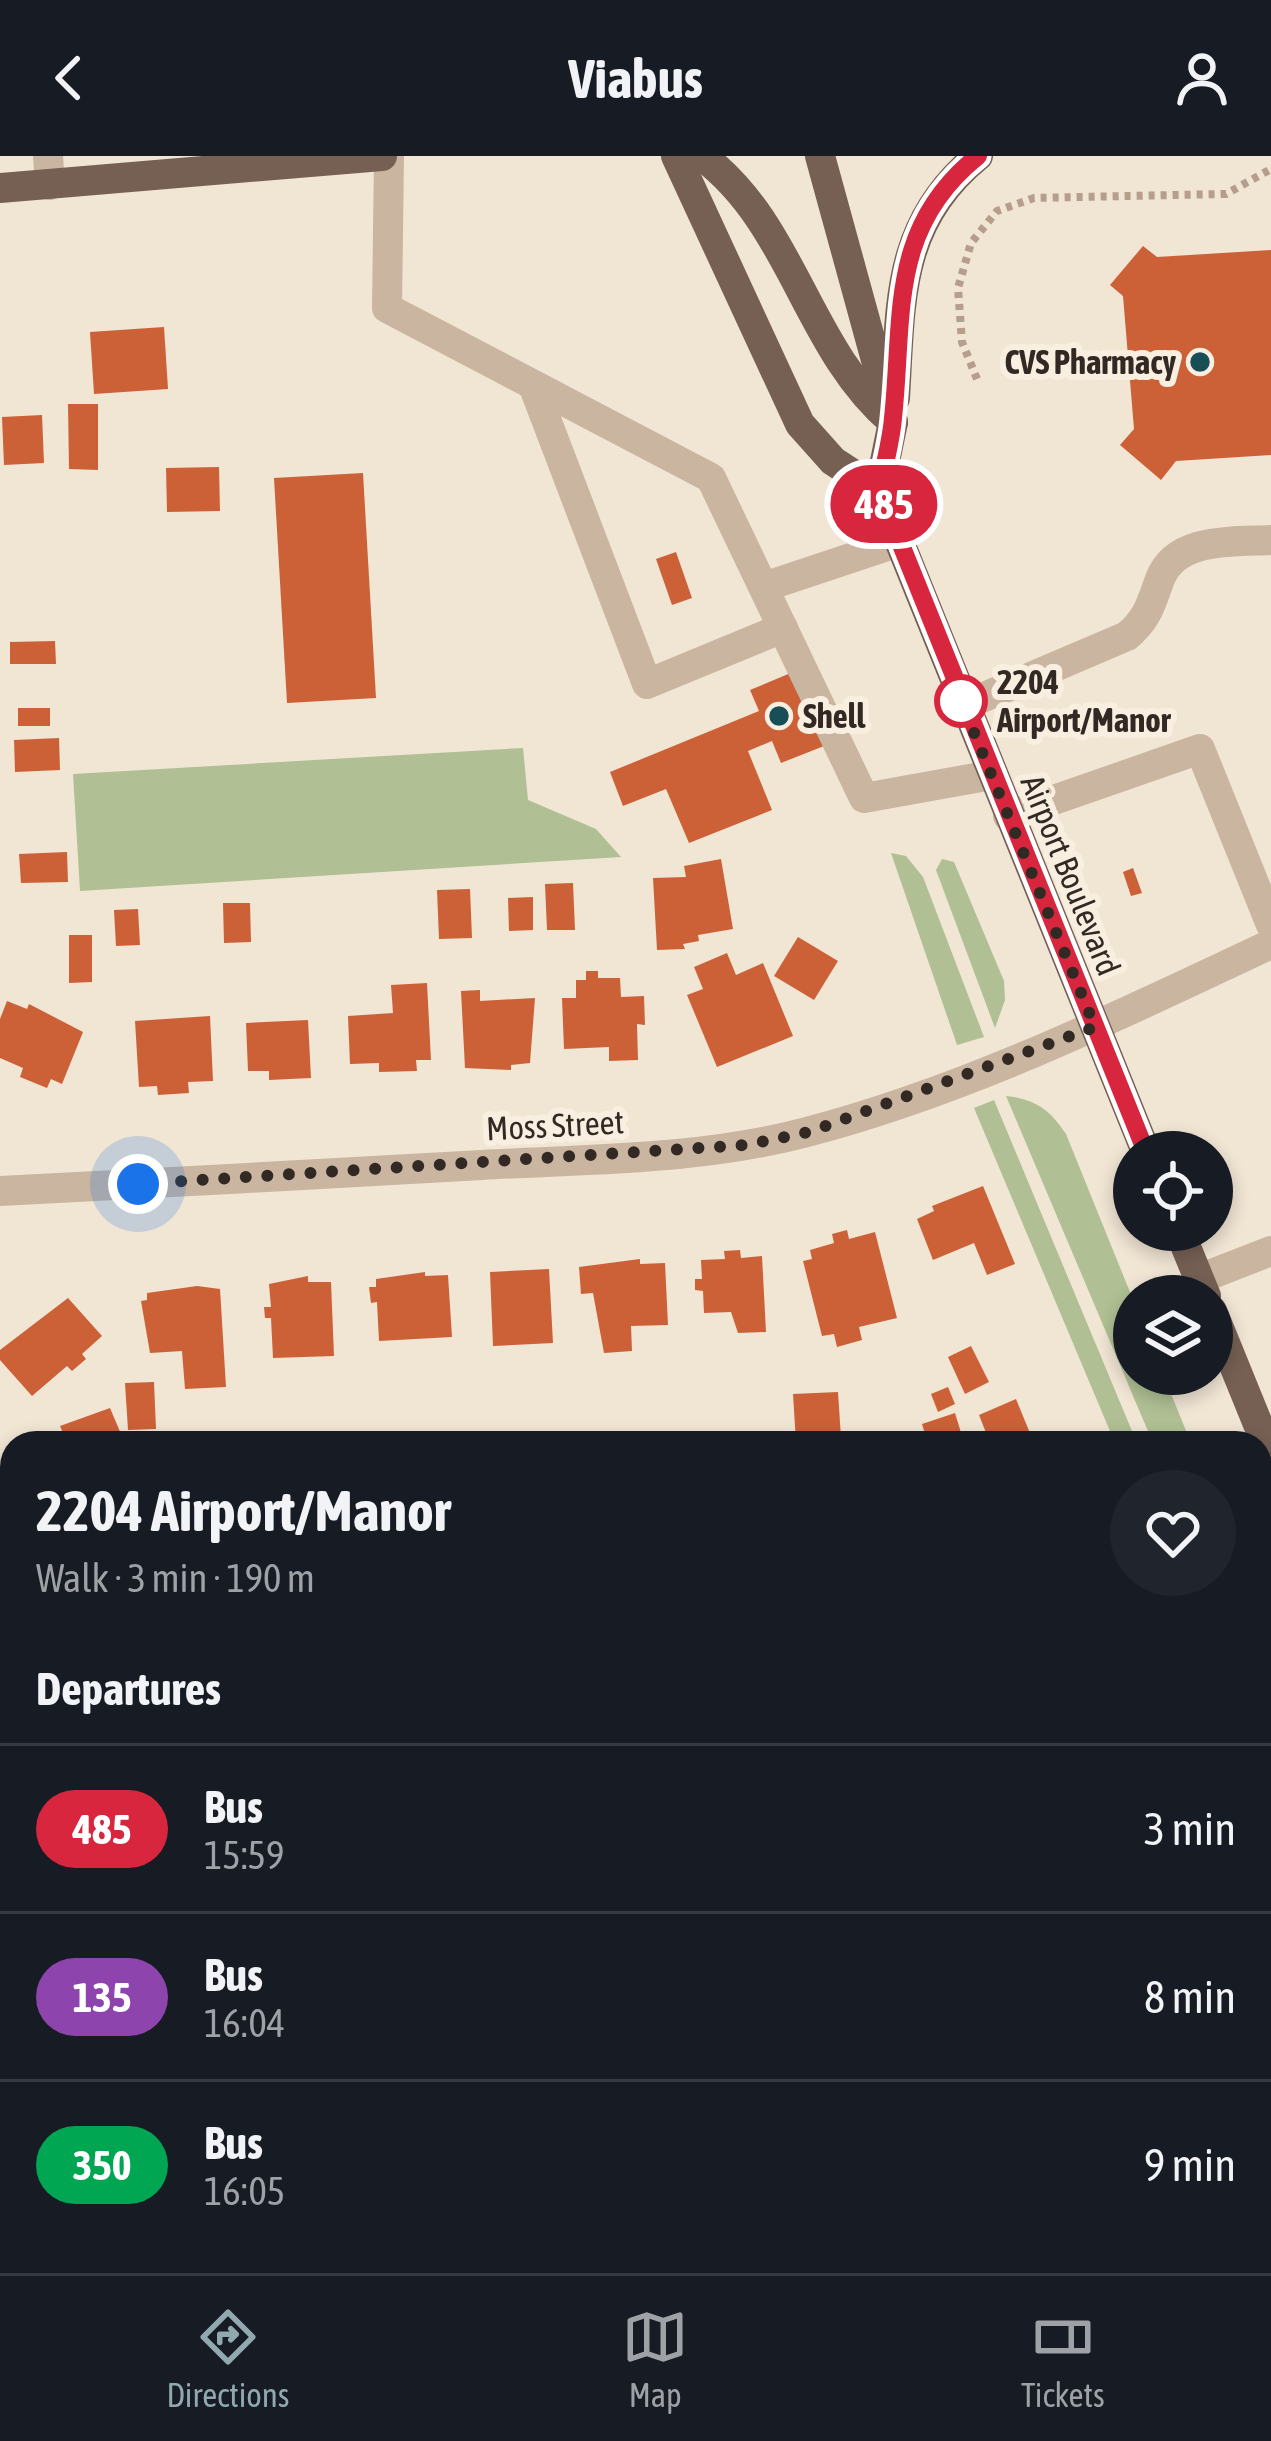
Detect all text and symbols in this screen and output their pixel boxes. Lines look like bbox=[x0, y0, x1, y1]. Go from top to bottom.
icon: back bbox=[36, 45, 102, 111]
icon: person bbox=[1169, 45, 1235, 111]
text: Viabus bbox=[568, 48, 703, 109]
place label: CVS Pharmacy bbox=[1004, 343, 1176, 381]
marker: CVS Pharmacy bbox=[1187, 349, 1213, 375]
line badge: 485 bbox=[815, 465, 953, 543]
text: 485 bbox=[854, 480, 914, 528]
place label: 2204 Airport/Manor bbox=[996, 663, 1172, 739]
marker: 2204 Airport/Manor bbox=[936, 676, 986, 726]
place label: Shell bbox=[803, 697, 867, 735]
marker: Shell bbox=[766, 703, 792, 729]
street label: Airport Boulevard bbox=[1014, 769, 1128, 981]
street label: Moss Street bbox=[485, 1102, 625, 1148]
map controls bbox=[1113, 1131, 1233, 1395]
button: locate bbox=[1113, 1131, 1233, 1251]
your location bbox=[108, 1154, 168, 1214]
button: layers bbox=[1113, 1275, 1233, 1395]
button: heart bbox=[1110, 1470, 1236, 1596]
text: 2204 Airport/Manor bbox=[36, 1478, 451, 1543]
text: Walk · 3 min · 190 m bbox=[36, 1556, 315, 1600]
text: Departures bbox=[36, 1663, 221, 1715]
text: Bus bbox=[204, 1781, 263, 1833]
text: 3 min bbox=[1144, 1803, 1236, 1855]
text: 485 bbox=[72, 1805, 132, 1853]
text: 15:59 bbox=[204, 1833, 284, 1877]
text: Bus bbox=[204, 1949, 263, 2001]
text: 8 min bbox=[1144, 1971, 1236, 2023]
text: 135 bbox=[72, 1973, 132, 2021]
text: 16:04 bbox=[204, 2001, 285, 2045]
text: Bus bbox=[204, 2117, 263, 2169]
text: 9 min bbox=[1144, 2139, 1236, 2191]
text: 350 bbox=[72, 2141, 132, 2189]
text: 16:05 bbox=[204, 2169, 285, 2213]
tab: Directions bbox=[166, 2304, 289, 2414]
tab: Map bbox=[622, 2304, 688, 2414]
tab: Tickets bbox=[1021, 2304, 1105, 2414]

